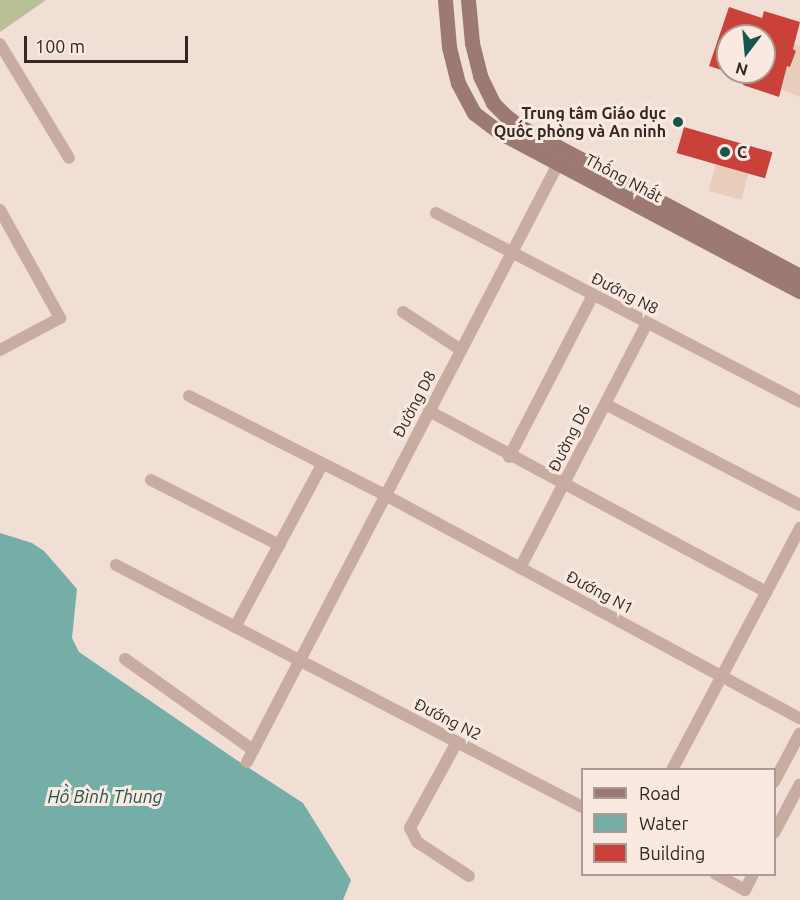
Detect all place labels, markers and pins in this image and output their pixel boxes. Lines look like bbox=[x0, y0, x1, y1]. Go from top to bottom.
place label: Trung tâm Giáo dục Quốc phòng và An ninh bbox=[494, 103, 666, 141]
marker: Trung tâm Giáo dục Quốc phòng và An ninh bbox=[671, 115, 685, 129]
place label: C bbox=[737, 142, 747, 162]
marker: C bbox=[718, 145, 732, 159]

